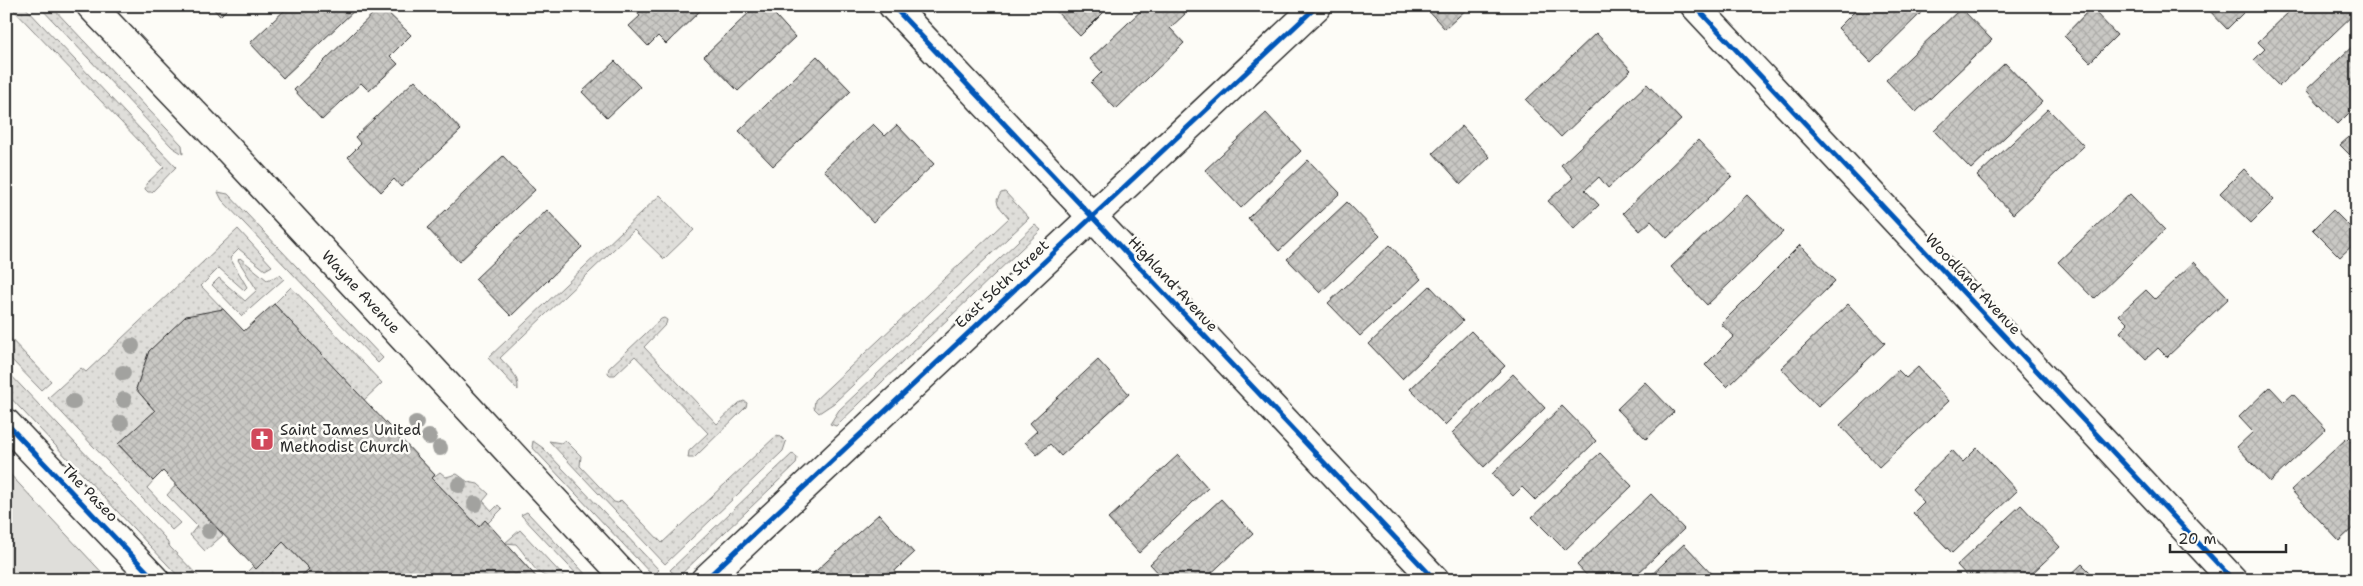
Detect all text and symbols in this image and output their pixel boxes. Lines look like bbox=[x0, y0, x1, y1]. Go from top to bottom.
street label: Woodland Avenue bbox=[1921, 229, 2025, 339]
street label: Highland Avenue bbox=[1124, 232, 1222, 336]
street label: East 56th Street bbox=[951, 235, 1053, 333]
street label: Wayne Avenue bbox=[317, 246, 405, 338]
place label: Saint James United Methodist Church bbox=[280, 420, 422, 457]
church icon: Saint James United Methodist Church bbox=[249, 426, 275, 452]
street label: The Paseo bbox=[57, 460, 123, 526]
scale bar bbox=[2170, 521, 2287, 553]
text: 20 m bbox=[2178, 529, 2217, 549]

